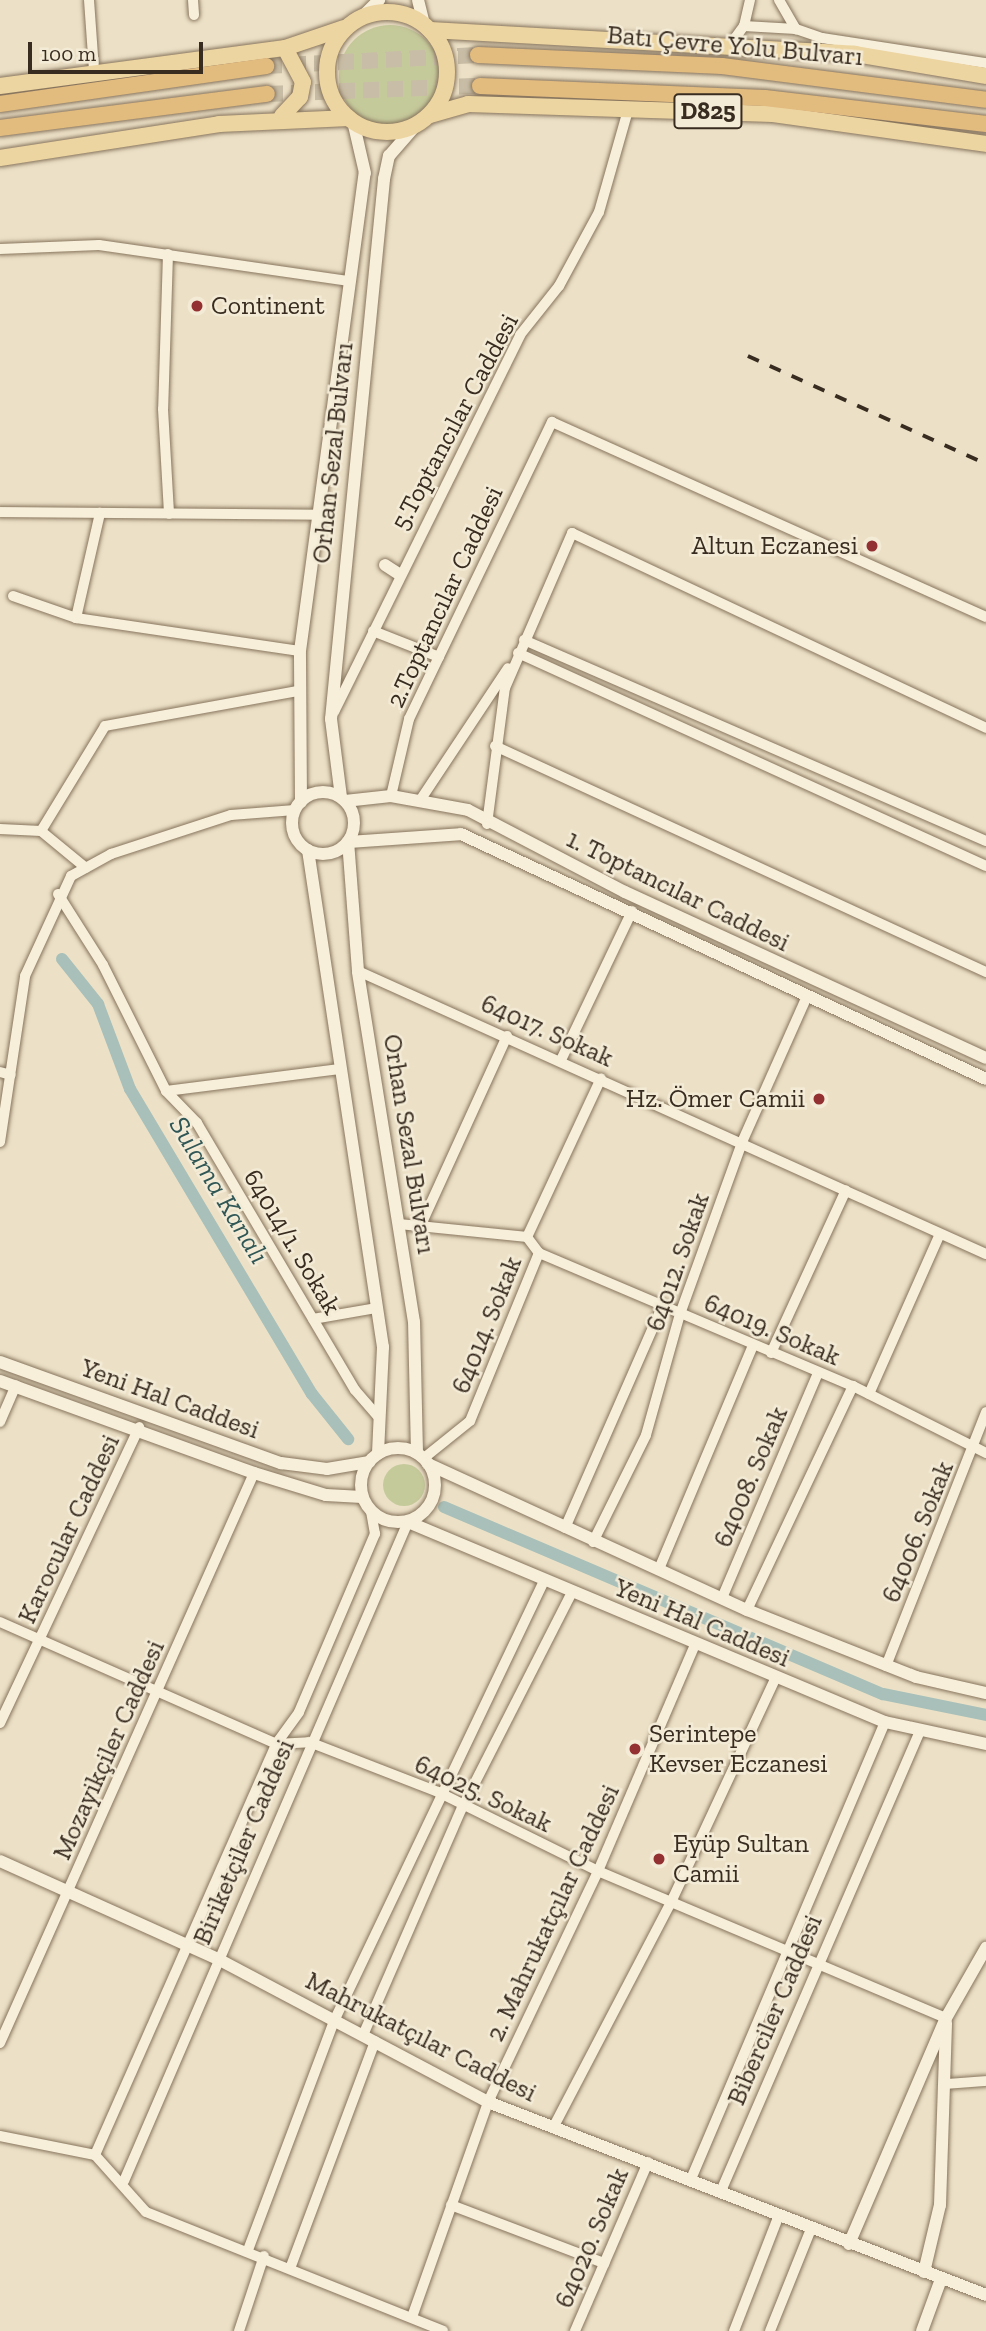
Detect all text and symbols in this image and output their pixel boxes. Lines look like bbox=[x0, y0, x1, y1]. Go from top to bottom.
street label: Batı Çevre Yolu Bulvarı bbox=[605, 19, 865, 73]
scale bar bbox=[32, 28, 206, 72]
text: 100 m bbox=[41, 41, 96, 66]
road number: D825 bbox=[673, 90, 743, 132]
place label: Continent bbox=[211, 290, 325, 322]
marker: Continent bbox=[189, 298, 205, 314]
street label: 5.Toptancılar Caddesi bbox=[385, 308, 525, 536]
street label: Orhan Sezal Bulvarı bbox=[306, 341, 360, 565]
street label: 2.Toptancılar Caddesi bbox=[380, 481, 510, 713]
place label: Altun Eczanesi bbox=[691, 530, 858, 562]
marker: Altun Eczanesi bbox=[864, 538, 880, 554]
street label: 1. Toptancılar Caddesi bbox=[561, 823, 795, 959]
street label: 64017. Sokak bbox=[476, 988, 618, 1074]
street label: Orhan Sezal Bulvarı bbox=[376, 1032, 442, 1256]
place label: Hz. Ömer Camii bbox=[625, 1083, 805, 1115]
marker: Hz. Ömer Camii bbox=[811, 1091, 827, 1107]
water label: Sulama Kanalı bbox=[162, 1110, 276, 1270]
street label: 64014/1. Sokak bbox=[236, 1164, 348, 1320]
street label: 64012. Sokak bbox=[640, 1189, 716, 1335]
street label: 64014. Sokak bbox=[445, 1252, 529, 1398]
street label: 64019. Sokak bbox=[699, 1287, 845, 1373]
street label: Yeni Hal Caddesi bbox=[76, 1352, 264, 1446]
street label: 64008. Sokak bbox=[707, 1402, 795, 1552]
street label: Karocular Caddesi bbox=[12, 1429, 126, 1629]
street label: 64006. Sokak bbox=[876, 1457, 960, 1607]
street label: Yeni Hal Caddesi bbox=[609, 1572, 795, 1674]
street label: Mozayikçiler Caddesi bbox=[46, 1635, 172, 1865]
place label: Serintepe Kevser Eczanesi bbox=[649, 1718, 828, 1780]
street label: Biriketçiler Caddesi bbox=[187, 1735, 301, 1949]
marker: Serintepe Kevser Eczanesi bbox=[627, 1741, 643, 1757]
street label: 64025. Sokak bbox=[409, 1749, 557, 1839]
street label: 2. Mahrukatçılar Caddesi bbox=[480, 1779, 626, 2047]
place label: Eyüp Sultan Camii bbox=[673, 1828, 809, 1890]
marker: Eyüp Sultan Camii bbox=[651, 1851, 667, 1867]
street label: Biberciler Caddesi bbox=[721, 1910, 829, 2110]
street label: Mahrukatçılar Caddesi bbox=[300, 1965, 542, 2109]
street label: 64020. Sokak bbox=[549, 2163, 635, 2313]

